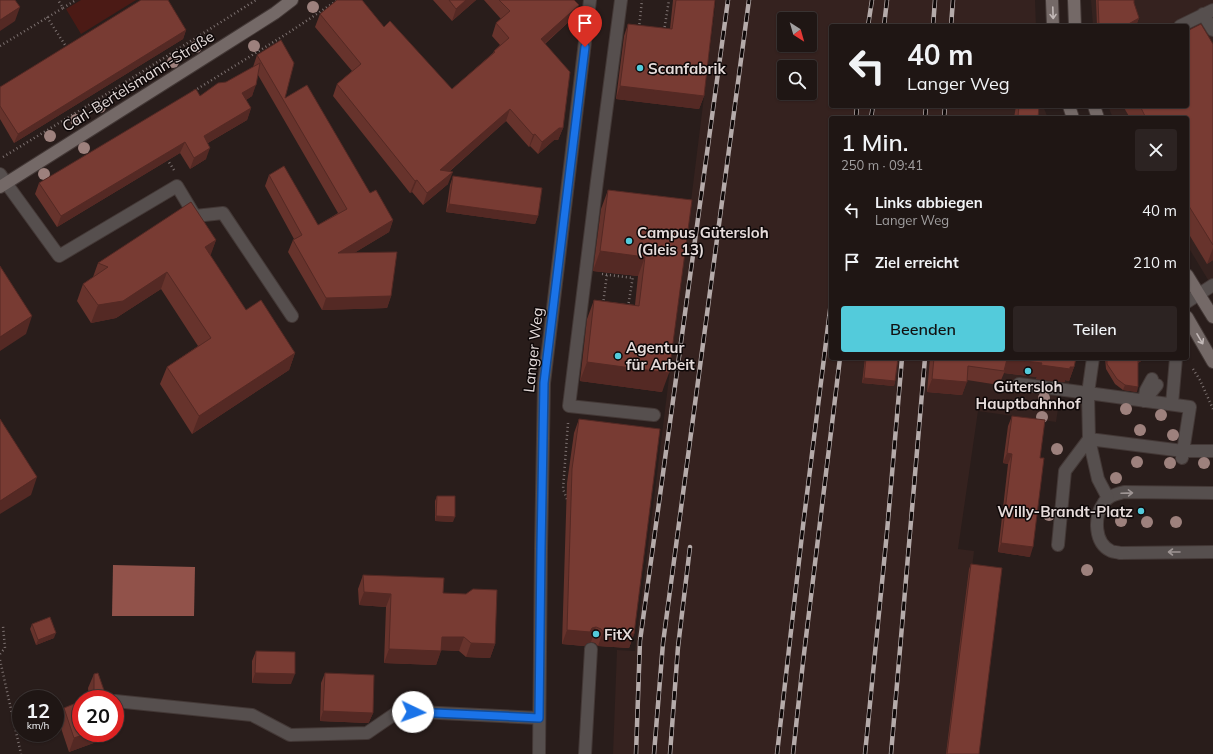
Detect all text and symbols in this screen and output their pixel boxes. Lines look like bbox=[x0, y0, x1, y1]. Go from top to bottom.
pin bbox=[568, 6, 602, 47]
one-way arrow bbox=[1049, 6, 1056, 19]
icon: arrive bbox=[574, 12, 596, 34]
north arrow bbox=[777, 12, 817, 52]
map controls bbox=[777, 12, 817, 100]
street label: Carl-Bertelsmann-Straße bbox=[59, 26, 217, 136]
text: 40 m bbox=[907, 37, 973, 72]
icon: left bbox=[841, 40, 893, 92]
place label: Scanfabrik bbox=[648, 59, 726, 78]
button: search bbox=[777, 60, 817, 100]
marker: Scanfabrik bbox=[635, 63, 645, 73]
text: Langer Weg bbox=[907, 72, 1010, 95]
text: 1 Min. bbox=[841, 127, 908, 157]
button: close bbox=[1135, 129, 1177, 171]
text: 250 m · 09:41 bbox=[841, 157, 923, 173]
text: Links abbiegen bbox=[875, 193, 983, 212]
icon: left bbox=[841, 199, 863, 221]
text: 40 m bbox=[1142, 201, 1177, 220]
text: Langer Weg bbox=[875, 212, 949, 228]
place label: Campus Gütersloh (Gleis 13) bbox=[637, 223, 769, 259]
marker: Campus Gütersloh (Gleis 13) bbox=[624, 236, 634, 246]
icon: arrive bbox=[841, 251, 863, 273]
text: Ziel erreicht bbox=[875, 253, 959, 272]
text: 210 m bbox=[1133, 253, 1177, 272]
street label: Langer Weg bbox=[519, 306, 547, 394]
button: Beenden bbox=[841, 306, 1005, 352]
button: Teilen bbox=[1013, 306, 1177, 352]
one-way arrow bbox=[1197, 333, 1205, 345]
place label: Agentur für Arbeit bbox=[626, 338, 695, 374]
marker: Agentur für Arbeit bbox=[613, 351, 623, 361]
marker: Gütersloh Hauptbahnhof bbox=[1023, 366, 1033, 376]
place label: Gütersloh Hauptbahnhof bbox=[976, 377, 1081, 413]
one-way arrow bbox=[1120, 489, 1133, 497]
place label: Willy-Brandt-Platz bbox=[997, 502, 1133, 521]
marker: Willy-Brandt-Platz bbox=[1136, 506, 1146, 516]
one-way arrow bbox=[1168, 548, 1181, 556]
place label: FitX bbox=[604, 625, 633, 644]
marker: FitX bbox=[591, 629, 601, 639]
speed limit sign: 20 bbox=[72, 690, 124, 742]
position arrow bbox=[392, 691, 434, 733]
text: 12 bbox=[26, 698, 50, 723]
text: km/h bbox=[27, 719, 49, 732]

